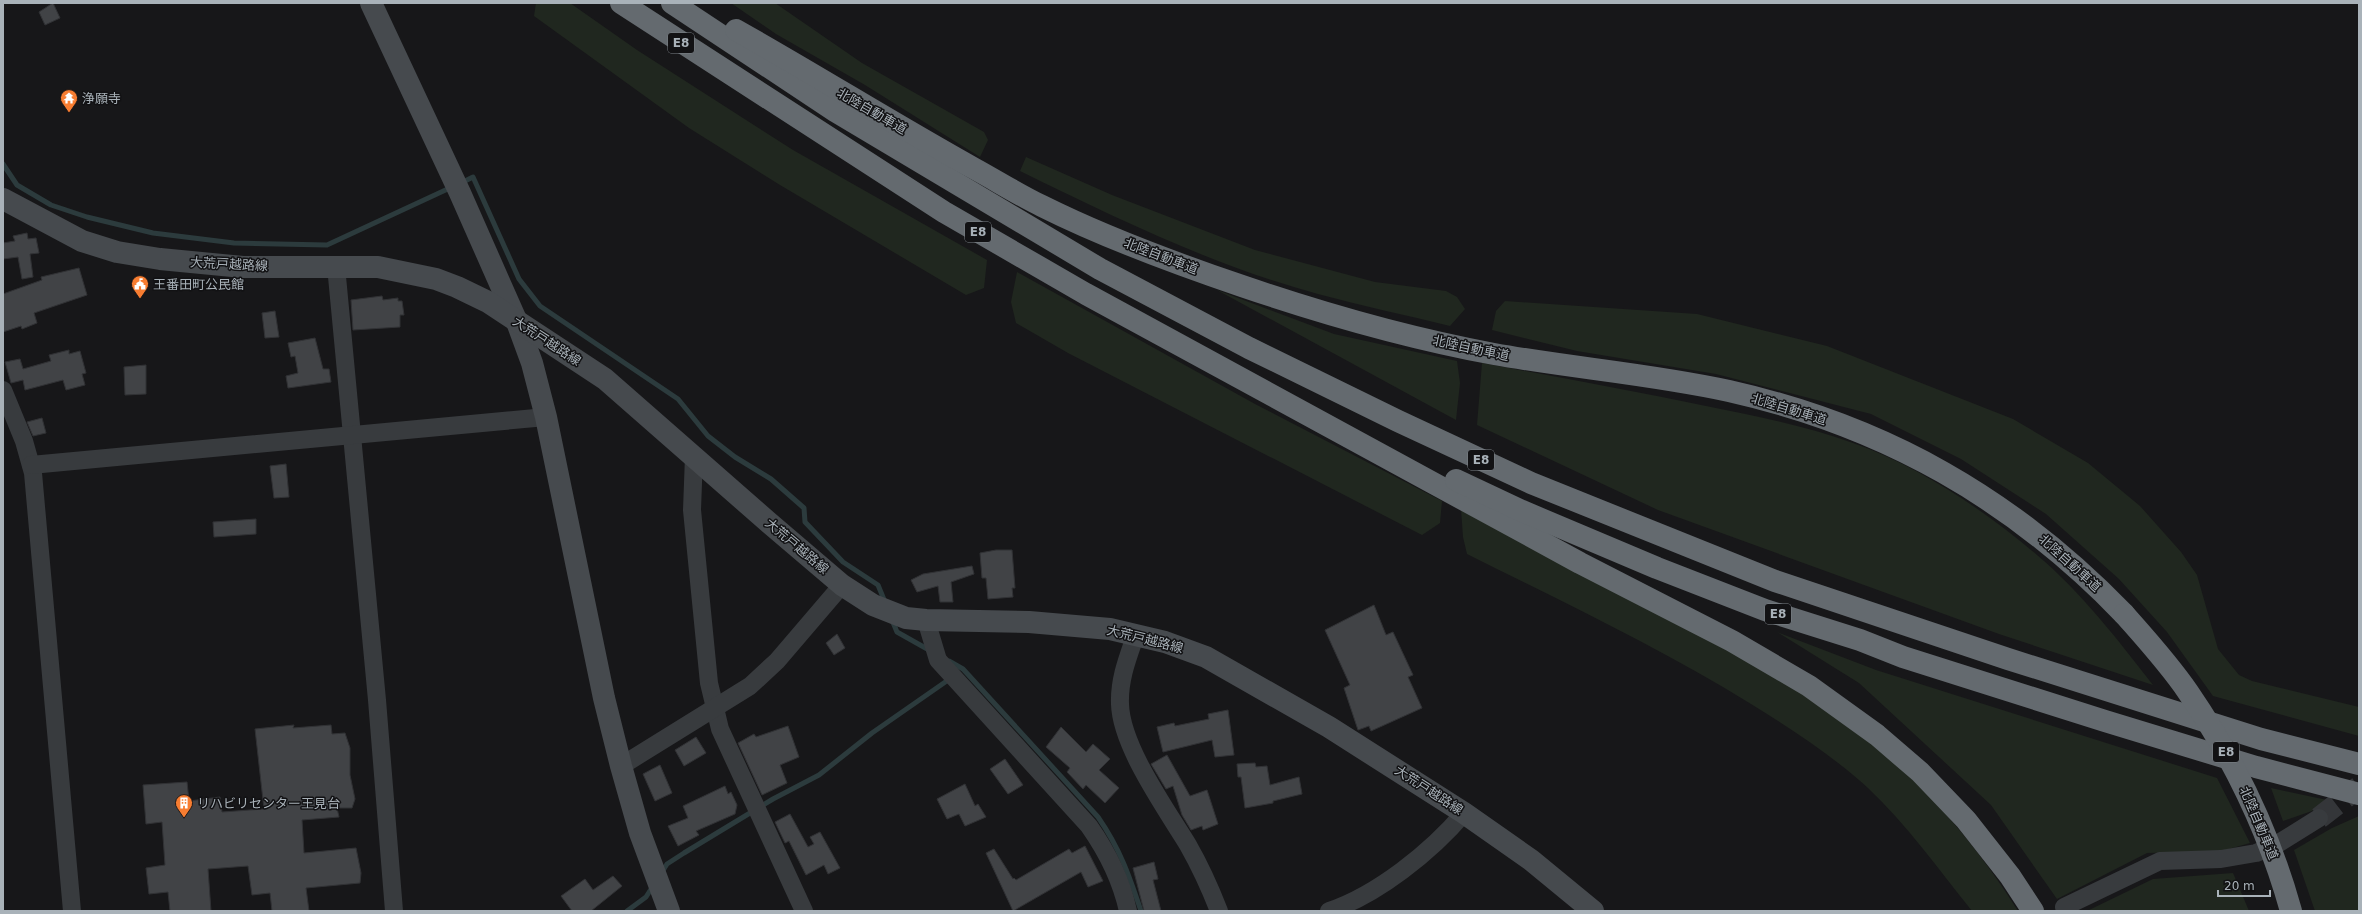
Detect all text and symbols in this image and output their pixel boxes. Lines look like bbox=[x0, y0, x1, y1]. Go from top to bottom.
road number: E8 bbox=[668, 33, 694, 53]
street label: 北陸自動車道 bbox=[834, 85, 910, 137]
temple icon: 浄願寺 bbox=[59, 88, 79, 113]
place label: 浄願寺 bbox=[82, 91, 121, 106]
road number: E8 bbox=[965, 222, 991, 242]
street label: 北陸自動車道 bbox=[1122, 235, 1200, 277]
street label: 大荒戸越路線 bbox=[190, 254, 268, 274]
public building icon: 王番田町公民館 bbox=[130, 274, 150, 299]
place label: 王番田町公民館 bbox=[153, 277, 244, 292]
street label: 大荒戸越路線 bbox=[510, 313, 584, 369]
street label: 北陸自動車道 bbox=[1431, 333, 1511, 363]
street label: 北陸自動車道 bbox=[1750, 390, 1828, 428]
road number: E8 bbox=[1468, 450, 1494, 470]
street label: 大荒戸越路線 bbox=[762, 515, 832, 577]
street label: 北陸自動車道 bbox=[2036, 531, 2104, 595]
road number: E8 bbox=[1765, 604, 1791, 624]
street label: 大荒戸越路線 bbox=[1105, 622, 1185, 656]
road number: E8 bbox=[2213, 742, 2239, 762]
street label: 大荒戸越路線 bbox=[1392, 762, 1466, 818]
street label: 北陸自動車道 bbox=[2237, 784, 2281, 862]
building icon: リハビリセンター王見台 bbox=[174, 793, 194, 818]
place label: リハビリセンター王見台 bbox=[197, 796, 340, 811]
scale bar bbox=[2218, 872, 2270, 898]
text: 20 m bbox=[2224, 879, 2255, 893]

